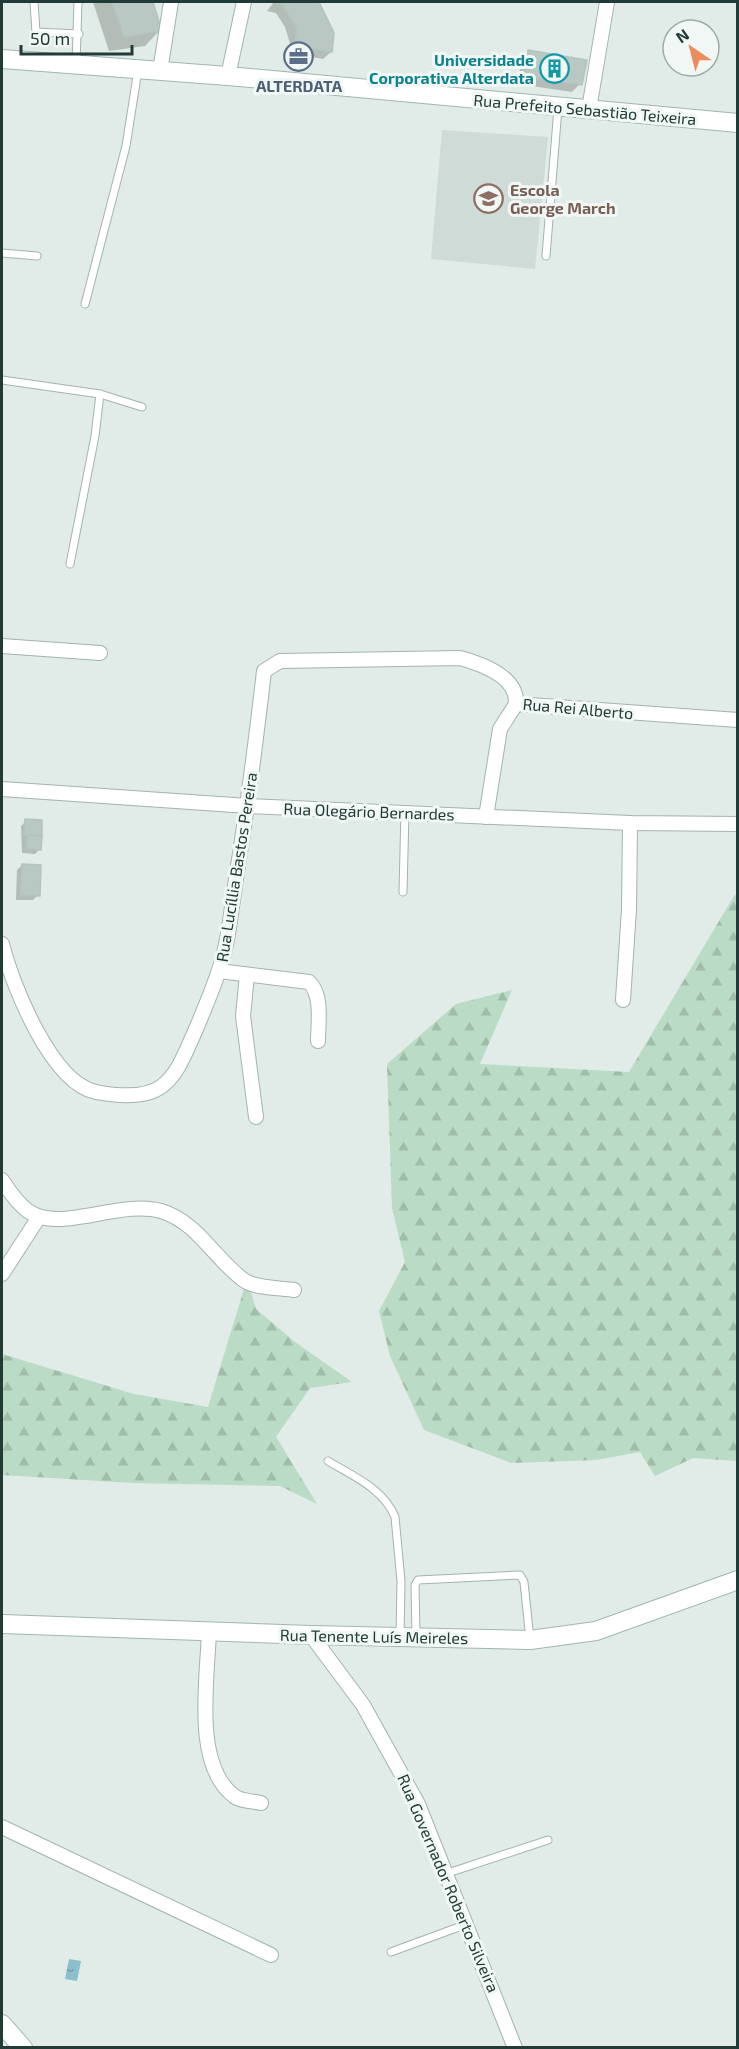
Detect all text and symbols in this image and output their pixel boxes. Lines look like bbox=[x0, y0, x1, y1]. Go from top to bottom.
scale bar bbox=[21, 18, 132, 56]
north arrow bbox=[661, 18, 721, 78]
text: N bbox=[672, 24, 692, 46]
text: 50 m bbox=[30, 27, 70, 49]
office icon: ALTERDATA bbox=[283, 41, 315, 73]
place label: Universidade Corporativa Alterdata bbox=[369, 50, 534, 87]
building icon: Universidade Corporativa Alterdata bbox=[539, 52, 571, 84]
place label: ALTERDATA bbox=[256, 76, 343, 95]
street label: Rua Prefeito Sebastião Teixeira bbox=[473, 90, 697, 128]
place label: Escola George March bbox=[510, 180, 616, 217]
school or university icon: Escola George March bbox=[473, 182, 505, 214]
street label: Rua Rei Alberto bbox=[522, 694, 634, 722]
street label: Rua Lucíllia Bastos Pereira bbox=[212, 771, 260, 963]
street label: Rua Olegário Bernardes bbox=[283, 799, 455, 823]
street label: Rua Tenente Luís Meireles bbox=[280, 1625, 468, 1647]
street label: Rua Governador Roberto Silveira bbox=[394, 1771, 504, 1995]

